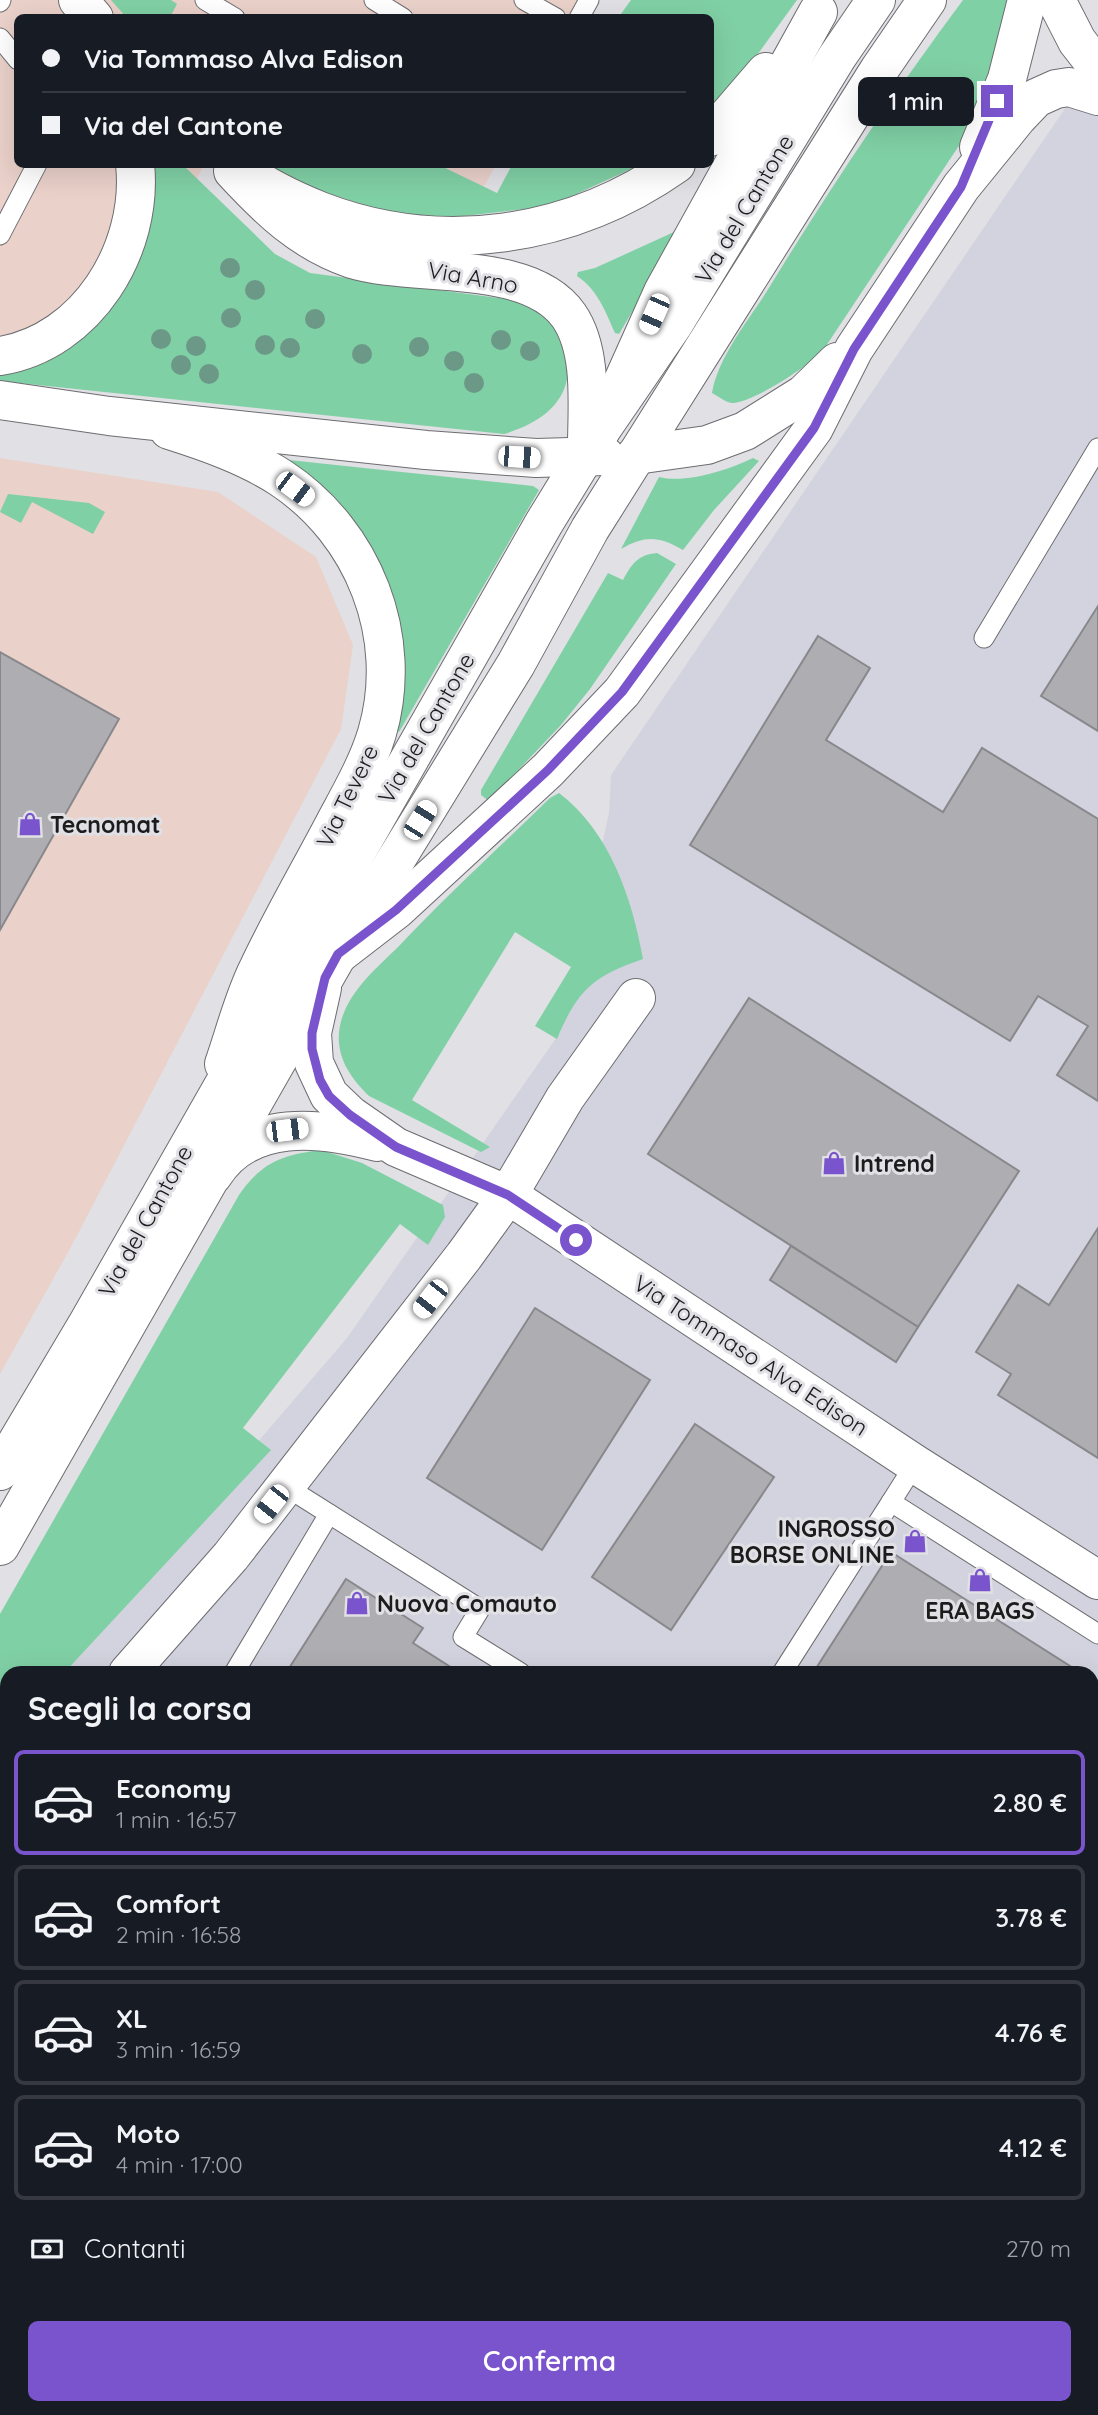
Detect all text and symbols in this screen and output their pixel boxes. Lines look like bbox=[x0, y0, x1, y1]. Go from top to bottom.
text: Via Tommaso Alva Edison bbox=[84, 42, 404, 75]
callout: 1 min bbox=[857, 76, 972, 126]
route end bbox=[981, 85, 1013, 117]
text: 1 min bbox=[888, 87, 944, 116]
text: Via del Cantone bbox=[84, 109, 283, 142]
street label: Via del Cantone bbox=[688, 129, 800, 289]
street label: Via Arno bbox=[425, 255, 521, 299]
car bbox=[636, 291, 673, 337]
car bbox=[498, 445, 541, 469]
car bbox=[272, 468, 319, 510]
street label: Via del Cantone bbox=[371, 648, 481, 808]
street label: Via Tevere bbox=[310, 740, 384, 852]
car bbox=[400, 797, 441, 843]
shop icon: Tecnomat bbox=[16, 810, 44, 838]
place label: Tecnomat bbox=[50, 810, 160, 839]
car bbox=[265, 1117, 310, 1143]
street label: Via del Cantone bbox=[91, 1140, 199, 1302]
shop icon: Intrend bbox=[820, 1149, 848, 1177]
place label: Intrend bbox=[854, 1149, 935, 1178]
route start bbox=[560, 1224, 592, 1256]
street label: Via Tommaso Alva Edison bbox=[628, 1268, 874, 1442]
car bbox=[409, 1276, 452, 1322]
car bbox=[250, 1481, 293, 1527]
place label: INGROSSO BORSE ONLINE bbox=[730, 1514, 895, 1569]
shop icon: INGROSSO BORSE ONLINE bbox=[901, 1527, 929, 1555]
shop icon: ERA BAGS bbox=[966, 1566, 994, 1594]
shop icon: Nuova Comauto bbox=[343, 1589, 371, 1617]
place label: Nuova Comauto bbox=[377, 1589, 557, 1618]
place label: ERA BAGS bbox=[925, 1596, 1035, 1625]
text: Scegli la corsa bbox=[28, 1688, 252, 1728]
icon: car bbox=[32, 1771, 95, 1834]
text: Economy bbox=[116, 1772, 231, 1805]
text: 2.80 € bbox=[993, 1786, 1067, 1819]
text: 1 min · 16:57 bbox=[116, 1805, 237, 1834]
icon: car bbox=[32, 1886, 95, 1949]
text: Comfort bbox=[116, 1887, 221, 1920]
text: 3.78 € bbox=[995, 1901, 1067, 1934]
text: 2 min · 16:58 bbox=[116, 1920, 241, 1949]
icon: car bbox=[32, 2001, 95, 2064]
text: XL bbox=[116, 2002, 148, 2035]
text: 4.76 € bbox=[995, 2016, 1067, 2049]
text: 3 min · 16:59 bbox=[116, 2035, 241, 2064]
icon: car bbox=[32, 2116, 95, 2179]
text: Moto bbox=[116, 2117, 180, 2150]
text: 4.12 € bbox=[999, 2131, 1067, 2164]
text: 4 min · 17:00 bbox=[116, 2150, 243, 2179]
icon: cash bbox=[28, 2230, 66, 2268]
text: Contanti bbox=[84, 2232, 186, 2265]
text: 270 m bbox=[1006, 2234, 1071, 2263]
button: Conferma bbox=[28, 2321, 1071, 2401]

